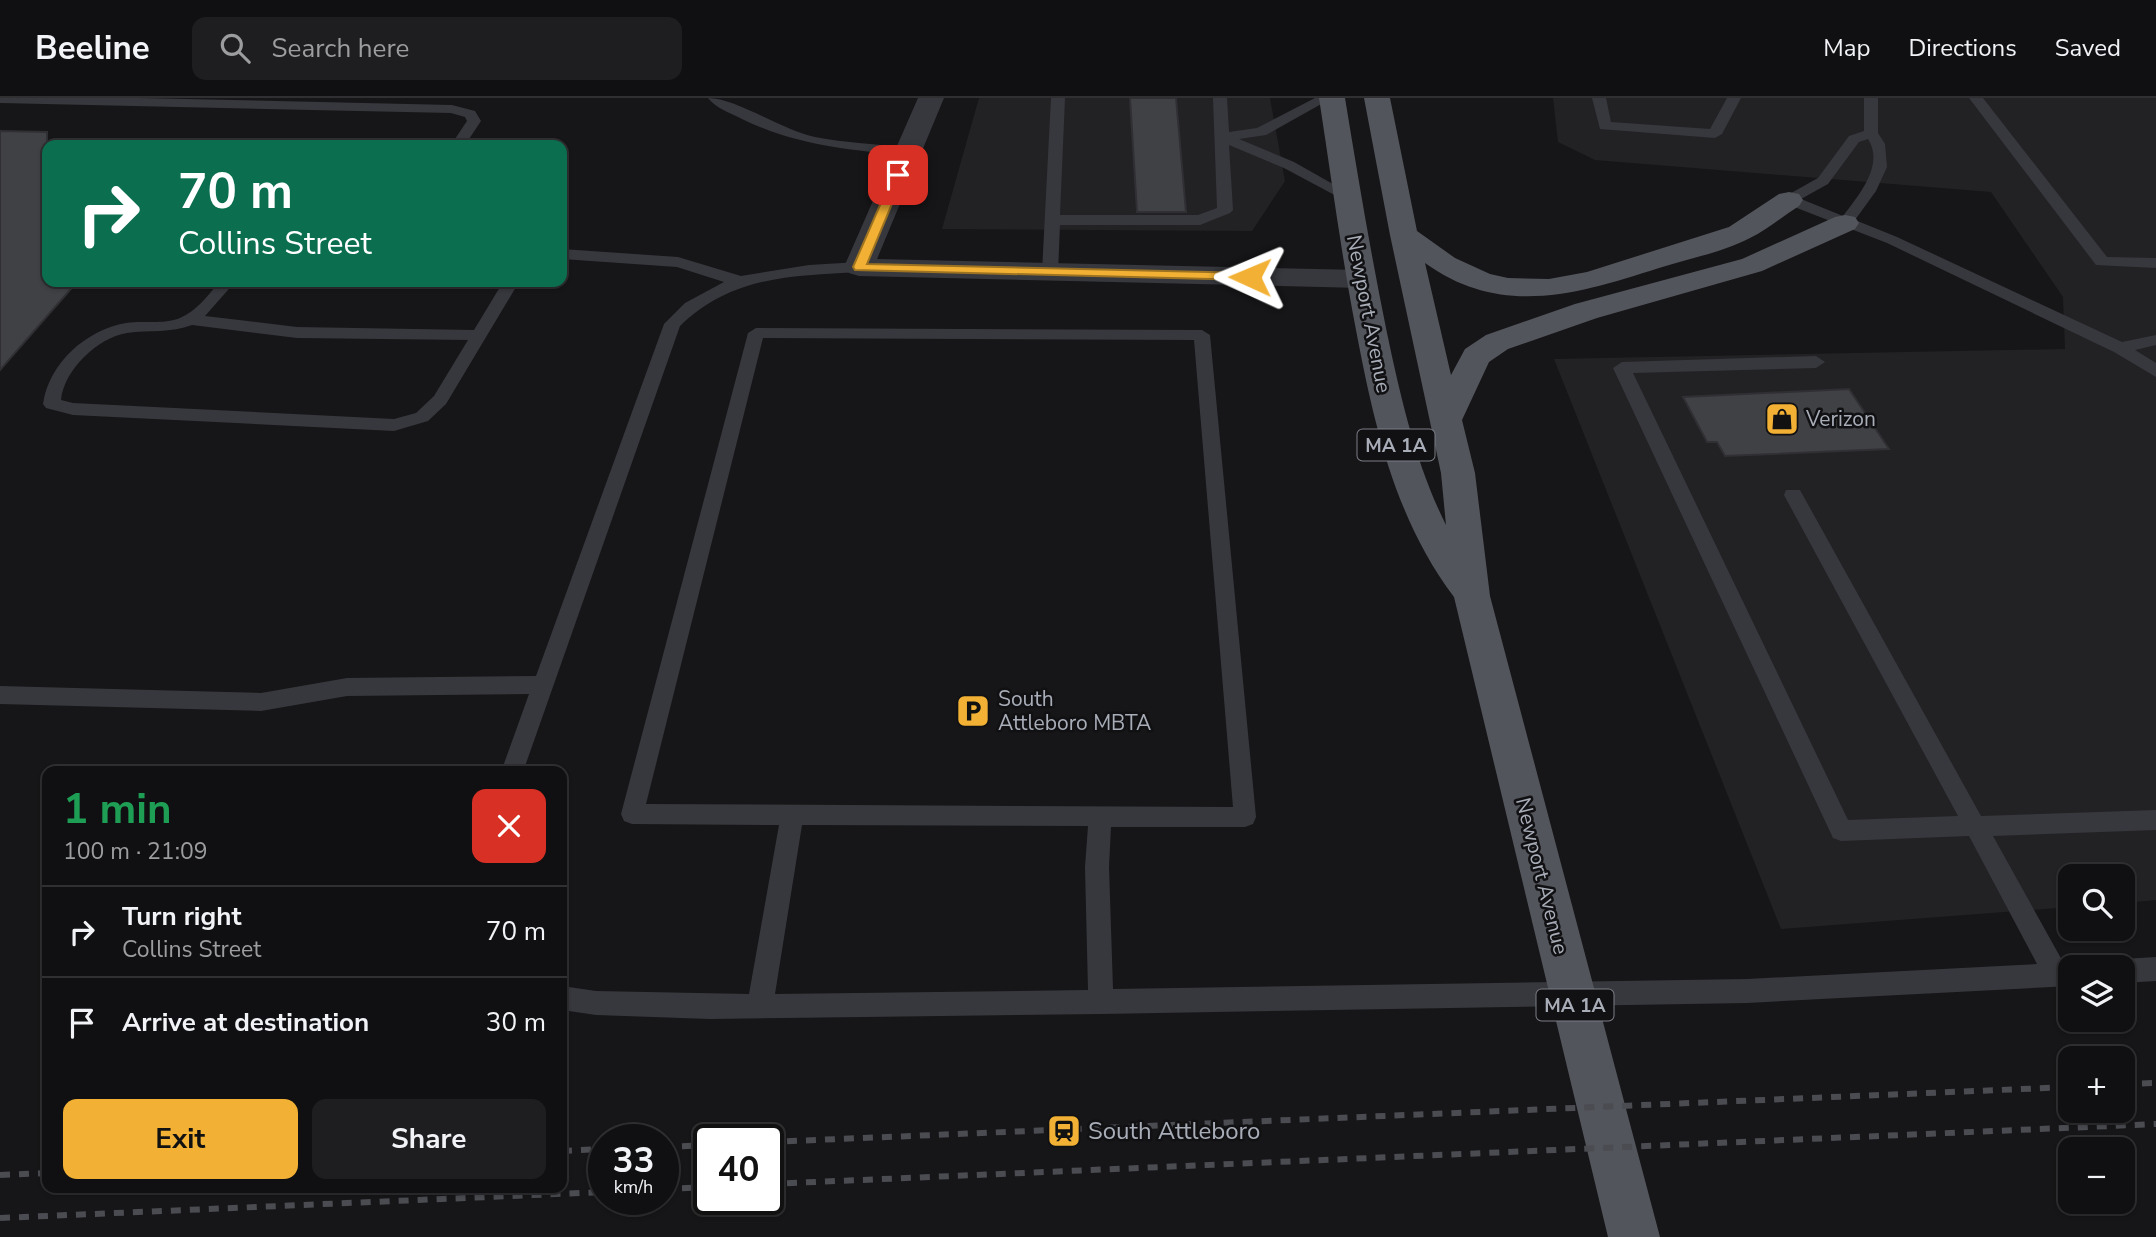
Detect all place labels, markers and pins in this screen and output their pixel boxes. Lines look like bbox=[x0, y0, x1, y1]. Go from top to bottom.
pin bbox=[868, 145, 928, 205]
shop icon: Verizon bbox=[1763, 400, 1801, 438]
place label: Verizon bbox=[1805, 405, 1876, 433]
place label: South Attleboro MBTA bbox=[998, 685, 1151, 737]
parking icon: South Attleboro MBTA bbox=[954, 692, 992, 730]
station icon: South Attleboro bbox=[1045, 1112, 1083, 1150]
place label: South Attleboro bbox=[1088, 1115, 1260, 1147]

